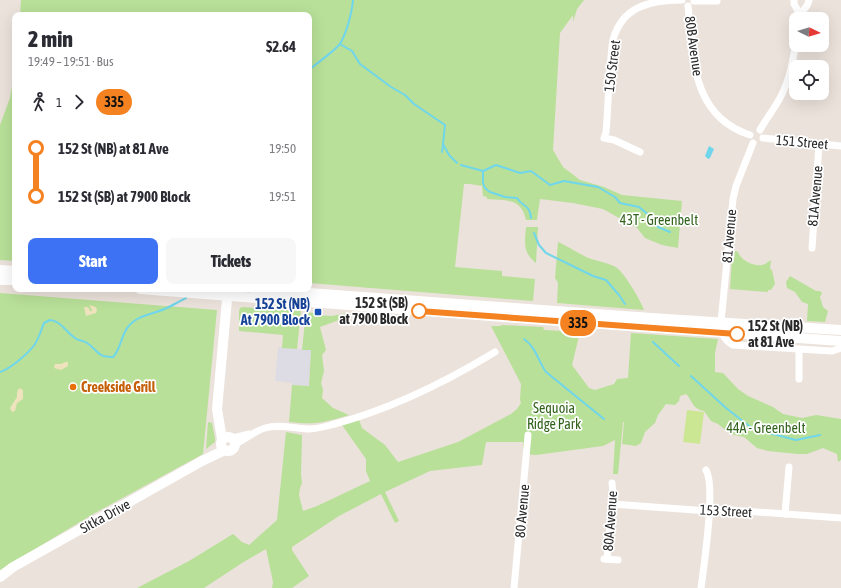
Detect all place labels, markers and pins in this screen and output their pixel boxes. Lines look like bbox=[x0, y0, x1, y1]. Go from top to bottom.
place label: 152 St (SB) at 7900 Block bbox=[339, 295, 409, 327]
place label: 152 St (NB) At 7900 Block bbox=[240, 296, 311, 328]
marker: 152 St (SB) at 7900 Block bbox=[411, 303, 427, 319]
marker: 152 St (NB) At 7900 Block bbox=[313, 307, 323, 317]
place label: 152 St (NB) at 81 Ave bbox=[748, 318, 803, 350]
marker: 152 St (NB) at 81 Ave bbox=[729, 326, 745, 342]
place label: Creekside Grill bbox=[81, 379, 156, 395]
marker: Creekside Grill bbox=[68, 382, 78, 392]

